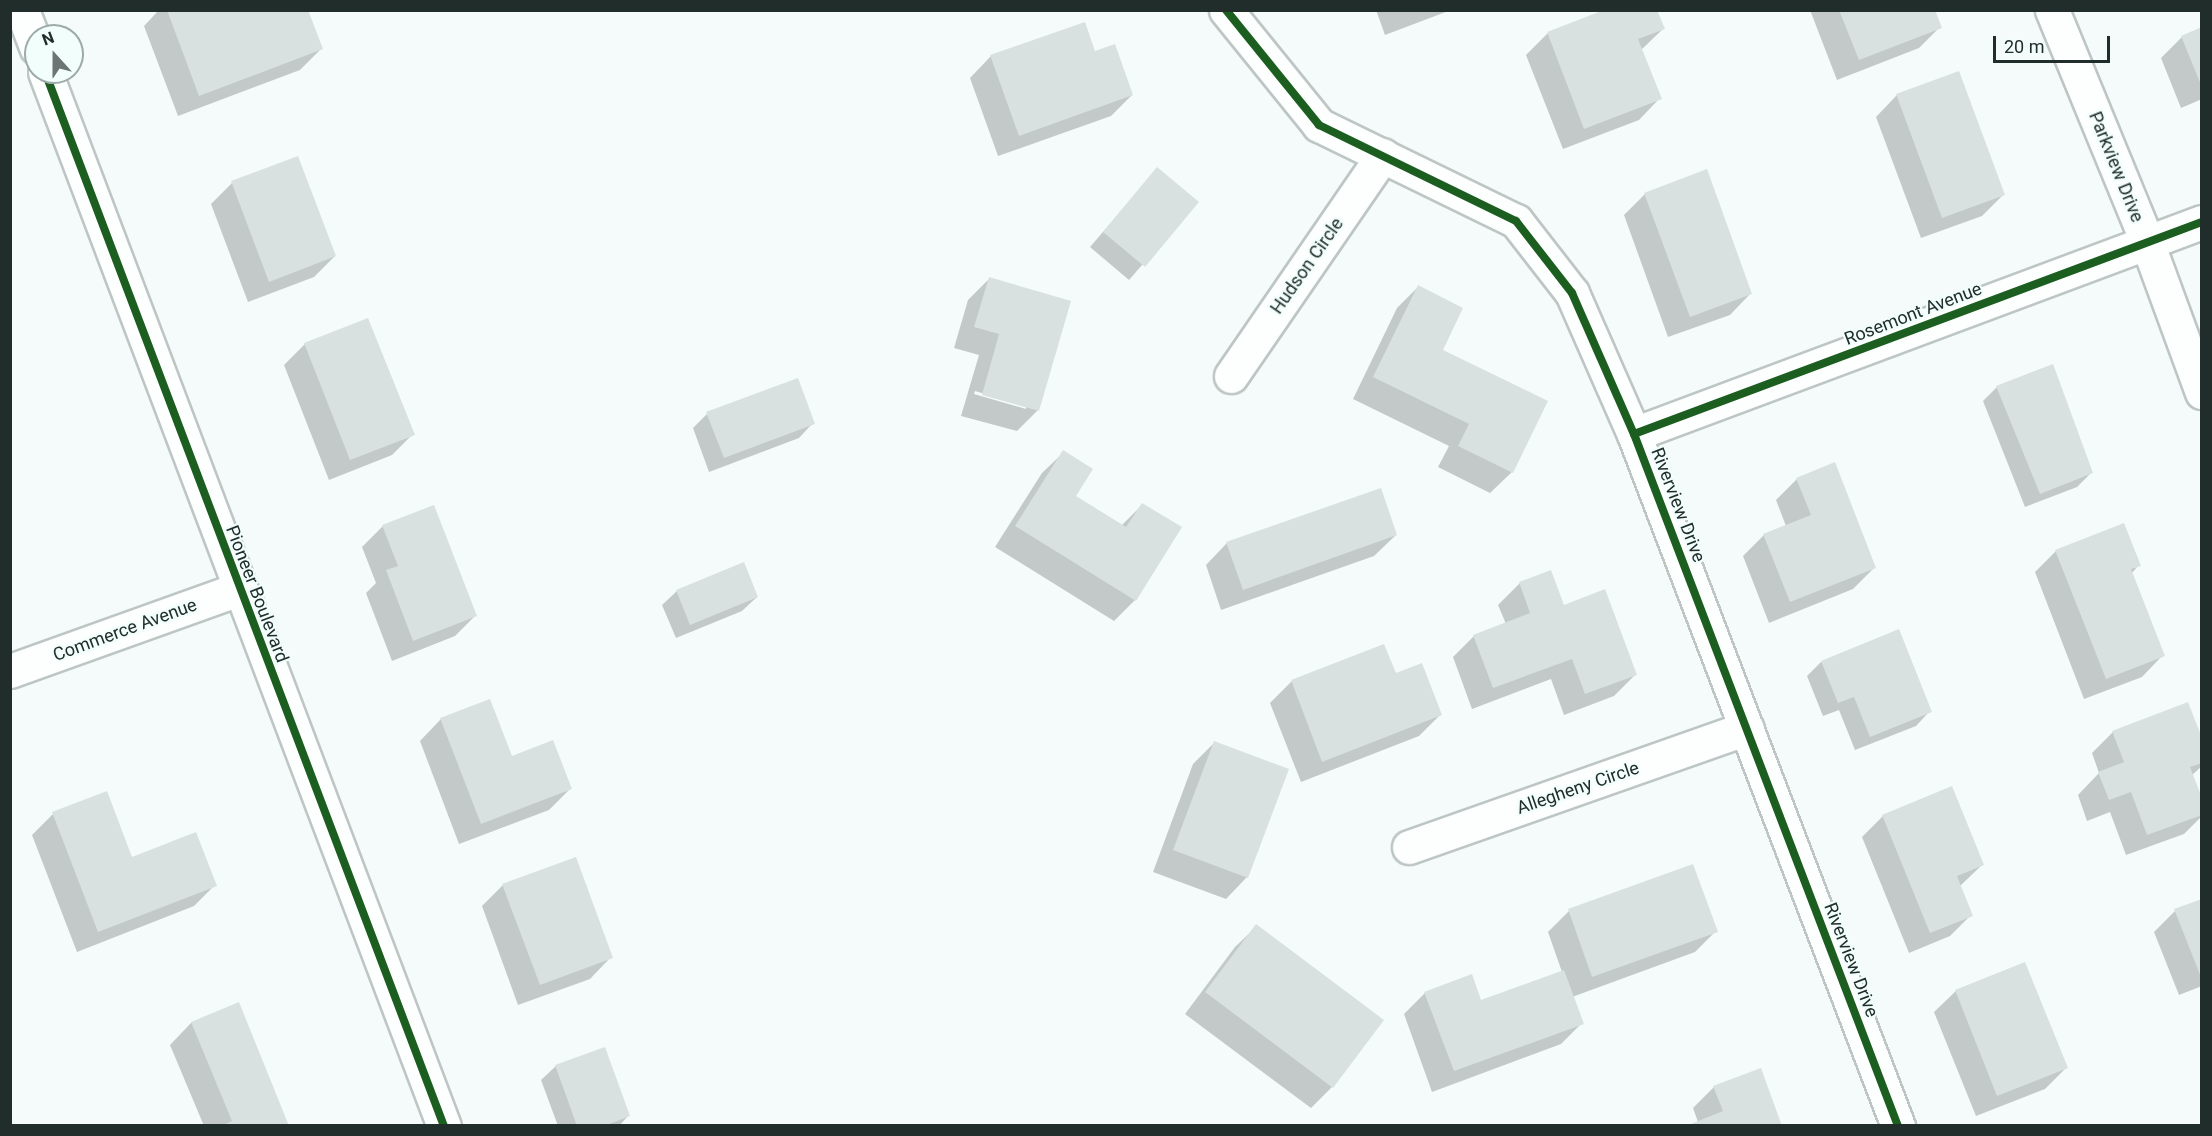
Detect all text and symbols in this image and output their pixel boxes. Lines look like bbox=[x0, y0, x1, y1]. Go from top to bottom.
north arrow bbox=[24, 24, 84, 84]
scale bar bbox=[1996, 24, 2113, 62]
text: N bbox=[39, 28, 57, 49]
text: 20 m bbox=[2004, 36, 2044, 57]
street label: Parkview Drive bbox=[2084, 109, 2148, 225]
street label: Hudson Circle bbox=[1266, 214, 1348, 318]
street label: Rosemont Avenue bbox=[1841, 278, 1985, 350]
street label: Riverview Drive bbox=[1646, 445, 1710, 565]
street label: Pioneer Boulevard bbox=[221, 522, 293, 666]
street label: Commerce Avenue bbox=[50, 594, 200, 666]
street label: Allegheny Circle bbox=[1514, 757, 1642, 819]
street label: Riverview Drive bbox=[1819, 900, 1883, 1020]

